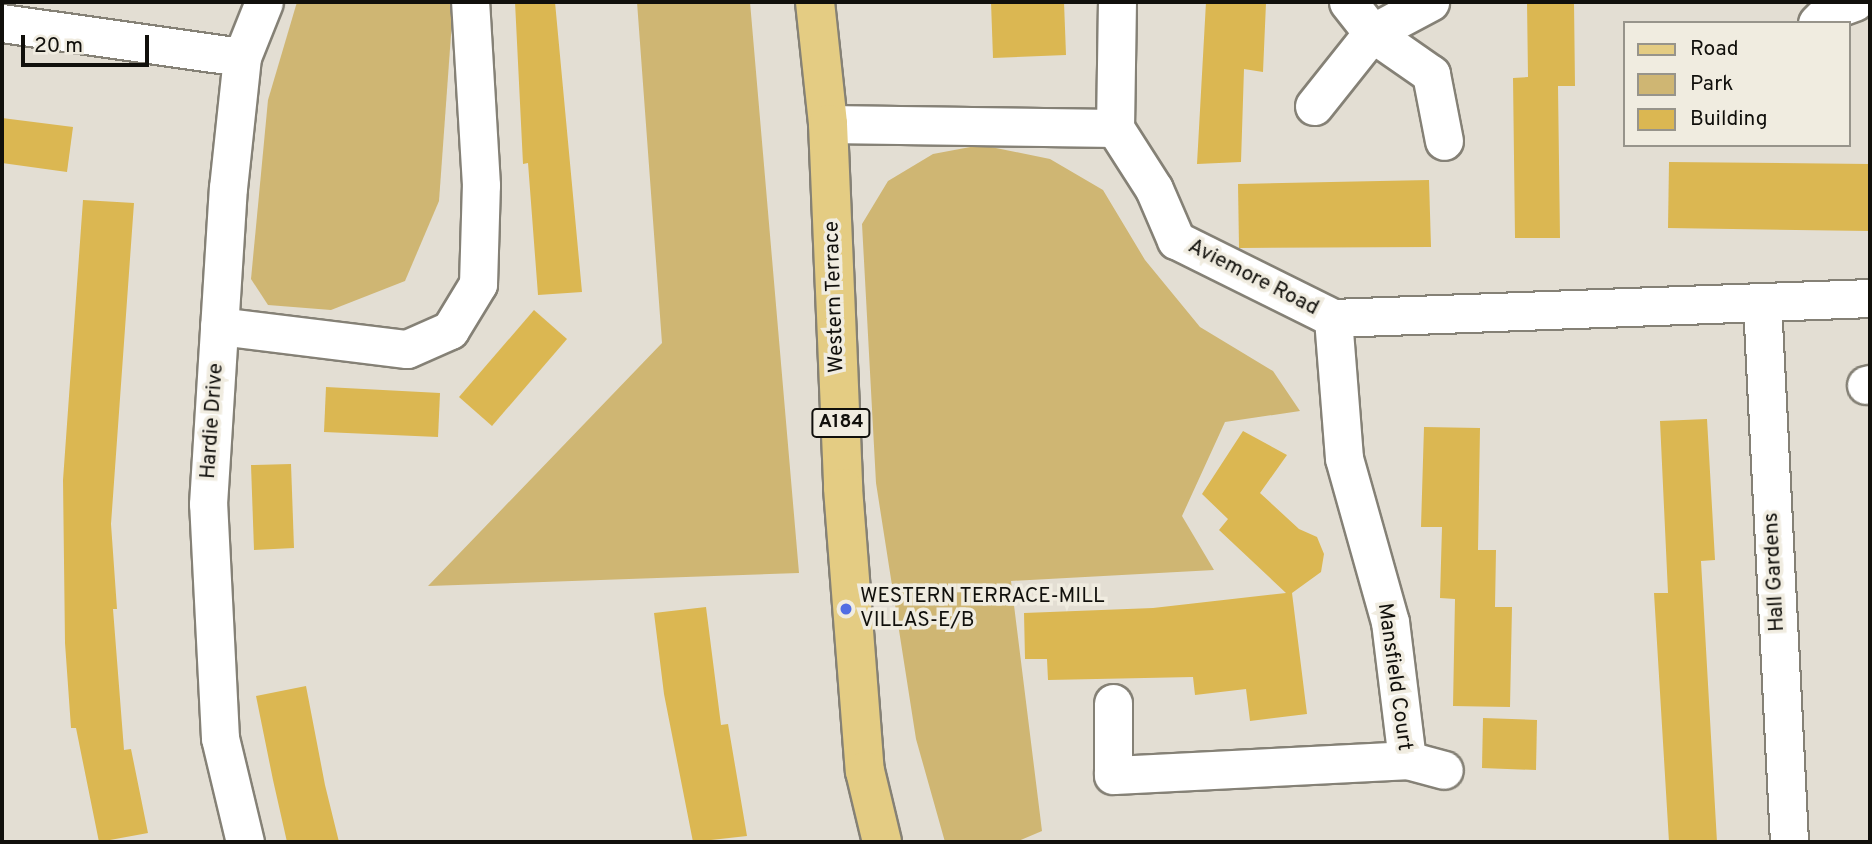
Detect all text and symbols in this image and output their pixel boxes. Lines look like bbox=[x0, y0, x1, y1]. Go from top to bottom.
scale bar bbox=[24, 21, 152, 65]
legend bbox=[1624, 21, 1851, 147]
text: 20 m bbox=[34, 33, 83, 60]
text: Road bbox=[1690, 36, 1739, 63]
text: Park bbox=[1690, 71, 1733, 98]
text: Building bbox=[1690, 106, 1768, 133]
street label: Western Terrace bbox=[820, 220, 850, 374]
street label: Aviemore Road bbox=[1184, 234, 1322, 322]
street label: Hardie Drive bbox=[196, 362, 230, 480]
road number: A184 bbox=[811, 408, 871, 438]
street label: Hall Gardens bbox=[1759, 512, 1791, 632]
place label: WESTERN TERRACE-MILL VILLAS-E/B bbox=[860, 584, 1106, 634]
marker: WESTERN TERRACE-MILL VILLAS-E/B bbox=[838, 601, 854, 617]
street label: Mansfield Court bbox=[1371, 602, 1417, 752]

